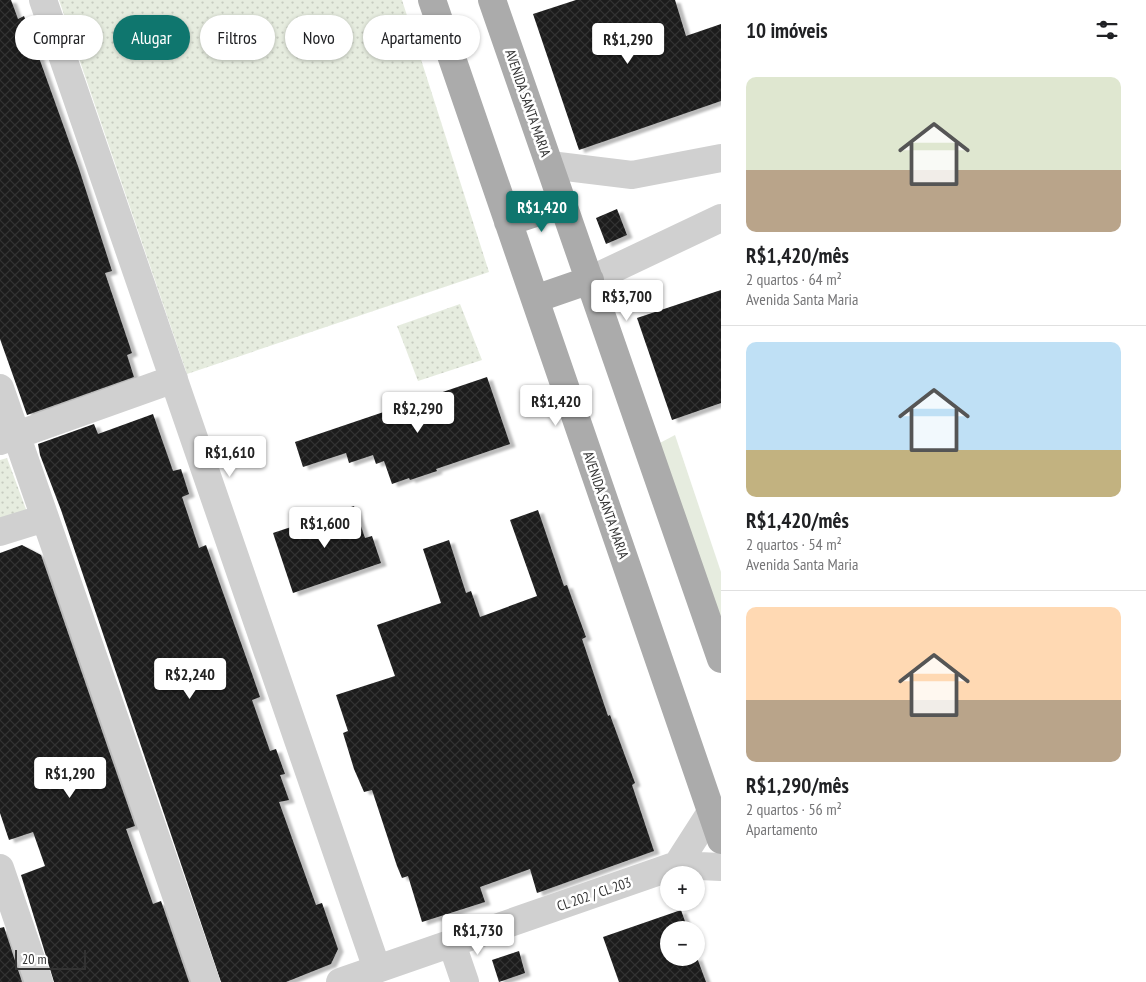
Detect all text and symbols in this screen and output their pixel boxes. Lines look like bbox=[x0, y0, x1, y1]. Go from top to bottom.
chip: Comprar bbox=[15, 15, 103, 60]
chip: Alugar bbox=[113, 15, 190, 60]
chip: Filtros bbox=[200, 15, 275, 60]
chip: Novo bbox=[285, 15, 353, 60]
chip: Apartamento bbox=[363, 15, 480, 60]
icon: filters bbox=[1093, 16, 1121, 44]
text: 10 imóveis bbox=[746, 17, 827, 44]
pin: R$1,290 bbox=[582, 22, 674, 65]
text: R$1,290 bbox=[603, 29, 653, 49]
street label: AVENIDA SANTA MARIA bbox=[501, 47, 555, 159]
icon: home bbox=[889, 109, 979, 199]
pin: R$1,420 bbox=[496, 190, 588, 233]
text: R$1,420 bbox=[517, 197, 567, 217]
text: R$1,420/mês bbox=[746, 242, 849, 269]
text: 2 quartos · 64 m² bbox=[746, 269, 842, 289]
pin: R$3,700 bbox=[581, 280, 673, 322]
text: R$3,700 bbox=[602, 286, 652, 306]
text: Avenida Santa Maria bbox=[746, 289, 858, 309]
icon: home bbox=[889, 375, 979, 465]
pin: R$1,420 bbox=[510, 384, 602, 427]
text: R$1,420 bbox=[531, 391, 581, 411]
pin: R$2,290 bbox=[372, 392, 464, 434]
text: R$2,290 bbox=[393, 398, 443, 418]
pin: R$1,610 bbox=[184, 436, 276, 478]
text: R$1,610 bbox=[205, 442, 255, 462]
street label: AVENIDA SANTA MARIA bbox=[579, 449, 633, 561]
pin: R$1,600 bbox=[279, 506, 371, 549]
text: R$1,420/mês bbox=[746, 507, 849, 534]
text: R$1,600 bbox=[300, 513, 350, 533]
text: 2 quartos · 54 m² bbox=[746, 534, 842, 554]
text: Avenida Santa Maria bbox=[746, 554, 858, 574]
icon: home bbox=[889, 640, 979, 730]
pin: R$2,240 bbox=[144, 658, 236, 700]
text: R$2,240 bbox=[165, 664, 215, 684]
pin: R$1,290 bbox=[24, 756, 116, 799]
text: R$1,290 bbox=[45, 763, 95, 783]
text: R$1,290/mês bbox=[746, 772, 849, 799]
text: 2 quartos · 56 m² bbox=[746, 799, 842, 819]
text: Apartamento bbox=[746, 819, 818, 839]
map controls bbox=[660, 866, 705, 966]
button: + bbox=[660, 866, 705, 911]
street label: CL 202 / CL 203 bbox=[555, 873, 633, 915]
pin: R$1,730 bbox=[432, 914, 524, 956]
text: R$1,730 bbox=[453, 920, 503, 940]
button: − bbox=[660, 921, 705, 966]
scale bar bbox=[15, 947, 86, 970]
text: 20 m bbox=[22, 950, 47, 968]

